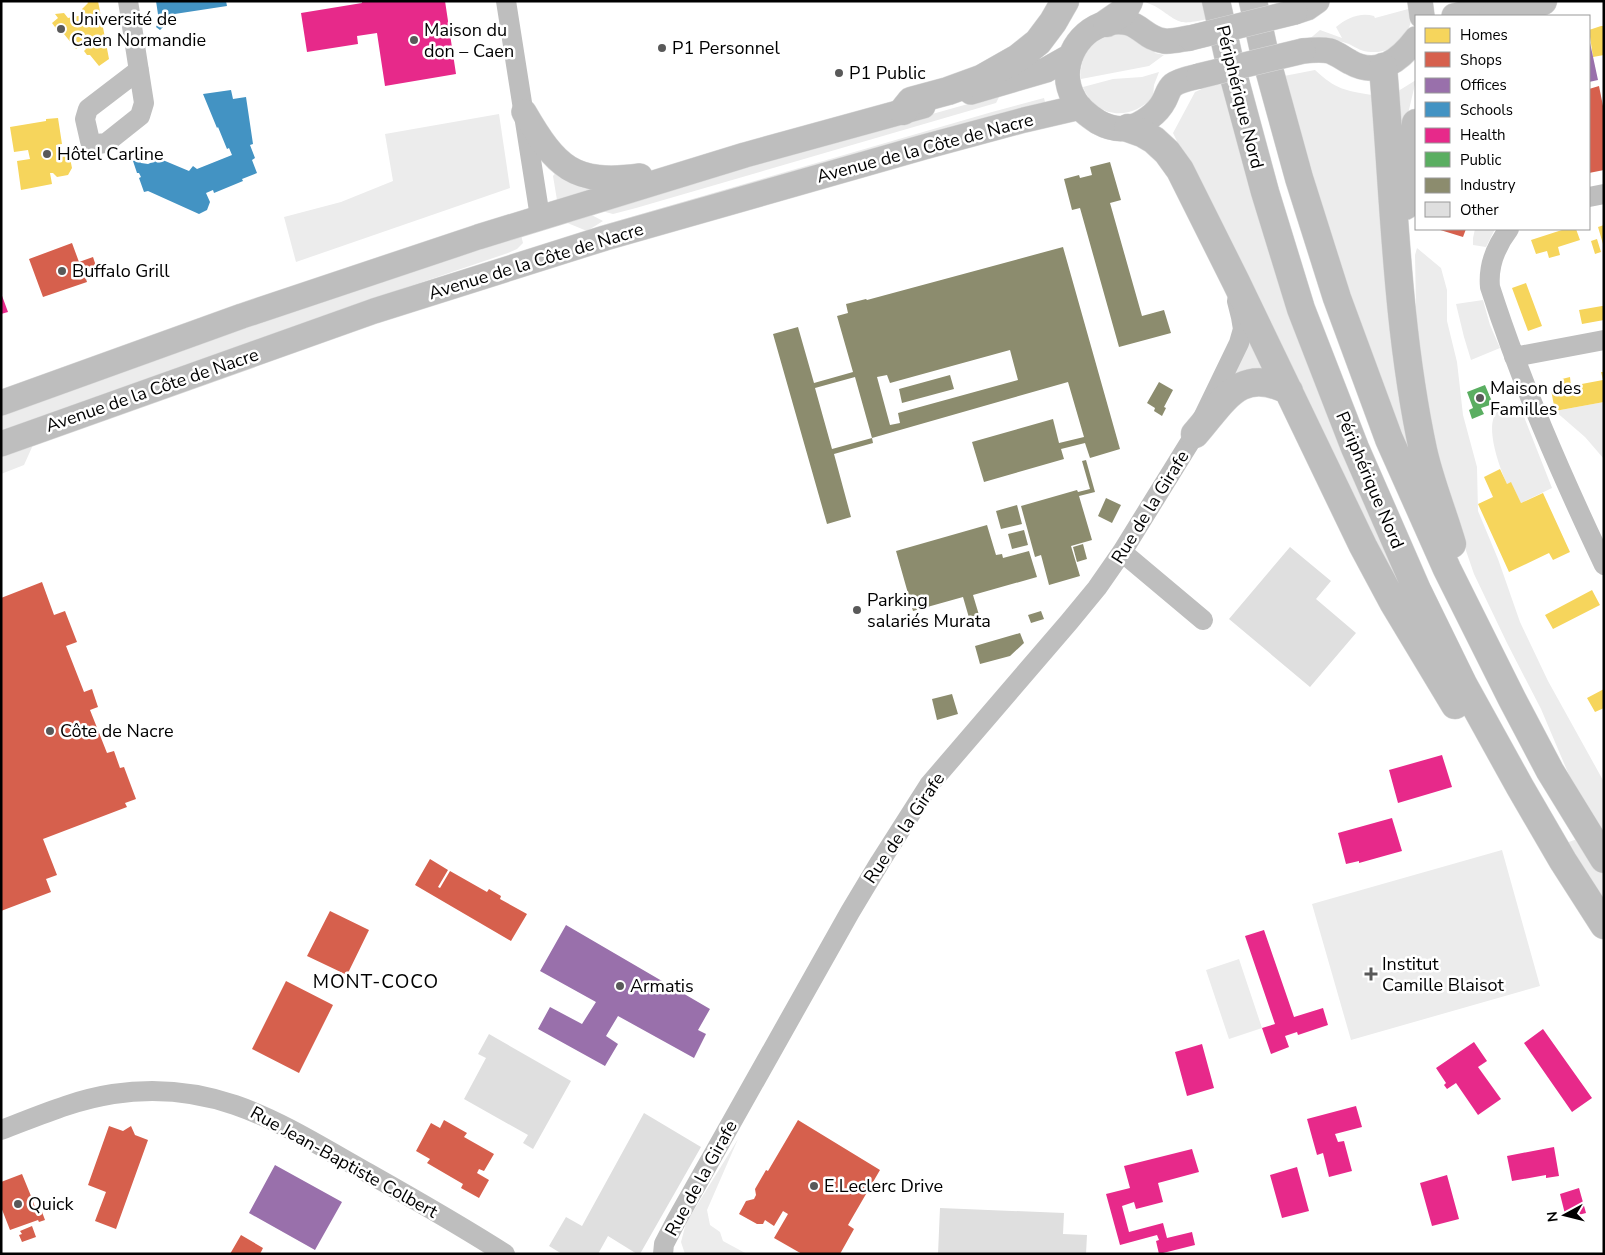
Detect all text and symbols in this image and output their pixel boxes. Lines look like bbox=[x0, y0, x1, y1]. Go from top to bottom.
place label: Université de Caen Normandie bbox=[71, 7, 206, 52]
legend bbox=[1415, 15, 1590, 230]
place label: Maison du don – Caen bbox=[424, 18, 514, 63]
marker: Université de Caen Normandie bbox=[55, 23, 67, 35]
street label: Périphérique Nord bbox=[1211, 23, 1269, 171]
text: Homes bbox=[1460, 25, 1508, 45]
marker: Maison du don – Caen bbox=[408, 34, 420, 46]
place label: P1 Personnel bbox=[672, 36, 780, 60]
marker: P1 Personnel bbox=[656, 42, 668, 54]
text: Shops bbox=[1460, 50, 1502, 70]
place label: P1 Public bbox=[849, 61, 926, 85]
marker: P1 Public bbox=[833, 67, 845, 79]
text: Offices bbox=[1460, 75, 1507, 95]
text: Schools bbox=[1460, 100, 1513, 120]
street label: Avenue de la Côte de Nacre bbox=[814, 107, 1036, 189]
text: Health bbox=[1460, 125, 1505, 145]
place label: Hôtel Carline bbox=[57, 142, 163, 166]
marker: Hôtel Carline bbox=[41, 148, 53, 160]
text: Public bbox=[1460, 150, 1501, 170]
text: Industry bbox=[1460, 175, 1516, 195]
text: Other bbox=[1460, 200, 1499, 220]
street label: Avenue de la Côte de Nacre bbox=[426, 217, 646, 305]
place label: Buffalo Grill bbox=[72, 259, 170, 283]
marker: Buffalo Grill bbox=[56, 265, 68, 277]
street label: Avenue de la Côte de Nacre bbox=[42, 342, 262, 438]
place label: Maison des Familles bbox=[1490, 376, 1581, 421]
marker: Maison des Familles bbox=[1474, 392, 1486, 404]
street label: Périphérique Nord bbox=[1330, 408, 1410, 552]
street label: Rue de la Girafe bbox=[1106, 446, 1194, 568]
place label: Parking salariés Murata bbox=[867, 588, 991, 633]
marker: Parking salariés Murata bbox=[851, 604, 863, 616]
place label: Côte de Nacre bbox=[60, 719, 174, 743]
marker: Côte de Nacre bbox=[44, 725, 56, 737]
street label: Rue de la Girafe bbox=[858, 768, 950, 888]
place label: Institut Camille Blaisot bbox=[1382, 952, 1504, 997]
marker: Institut Camille Blaisot bbox=[1364, 967, 1378, 981]
district label: MONT-COCO bbox=[313, 969, 439, 995]
place label: Armatis bbox=[630, 974, 694, 998]
marker: Armatis bbox=[614, 980, 626, 992]
street label: Rue Jean-Baptiste Colbert bbox=[246, 1100, 443, 1224]
street label: Rue de la Girafe bbox=[659, 1116, 743, 1240]
place label: E.Leclerc Drive bbox=[824, 1174, 943, 1198]
marker: E.Leclerc Drive bbox=[808, 1180, 820, 1192]
north arrow bbox=[1540, 1190, 1590, 1240]
place label: Quick bbox=[28, 1192, 74, 1216]
marker: Quick bbox=[12, 1198, 24, 1210]
text: N bbox=[1543, 1210, 1563, 1223]

